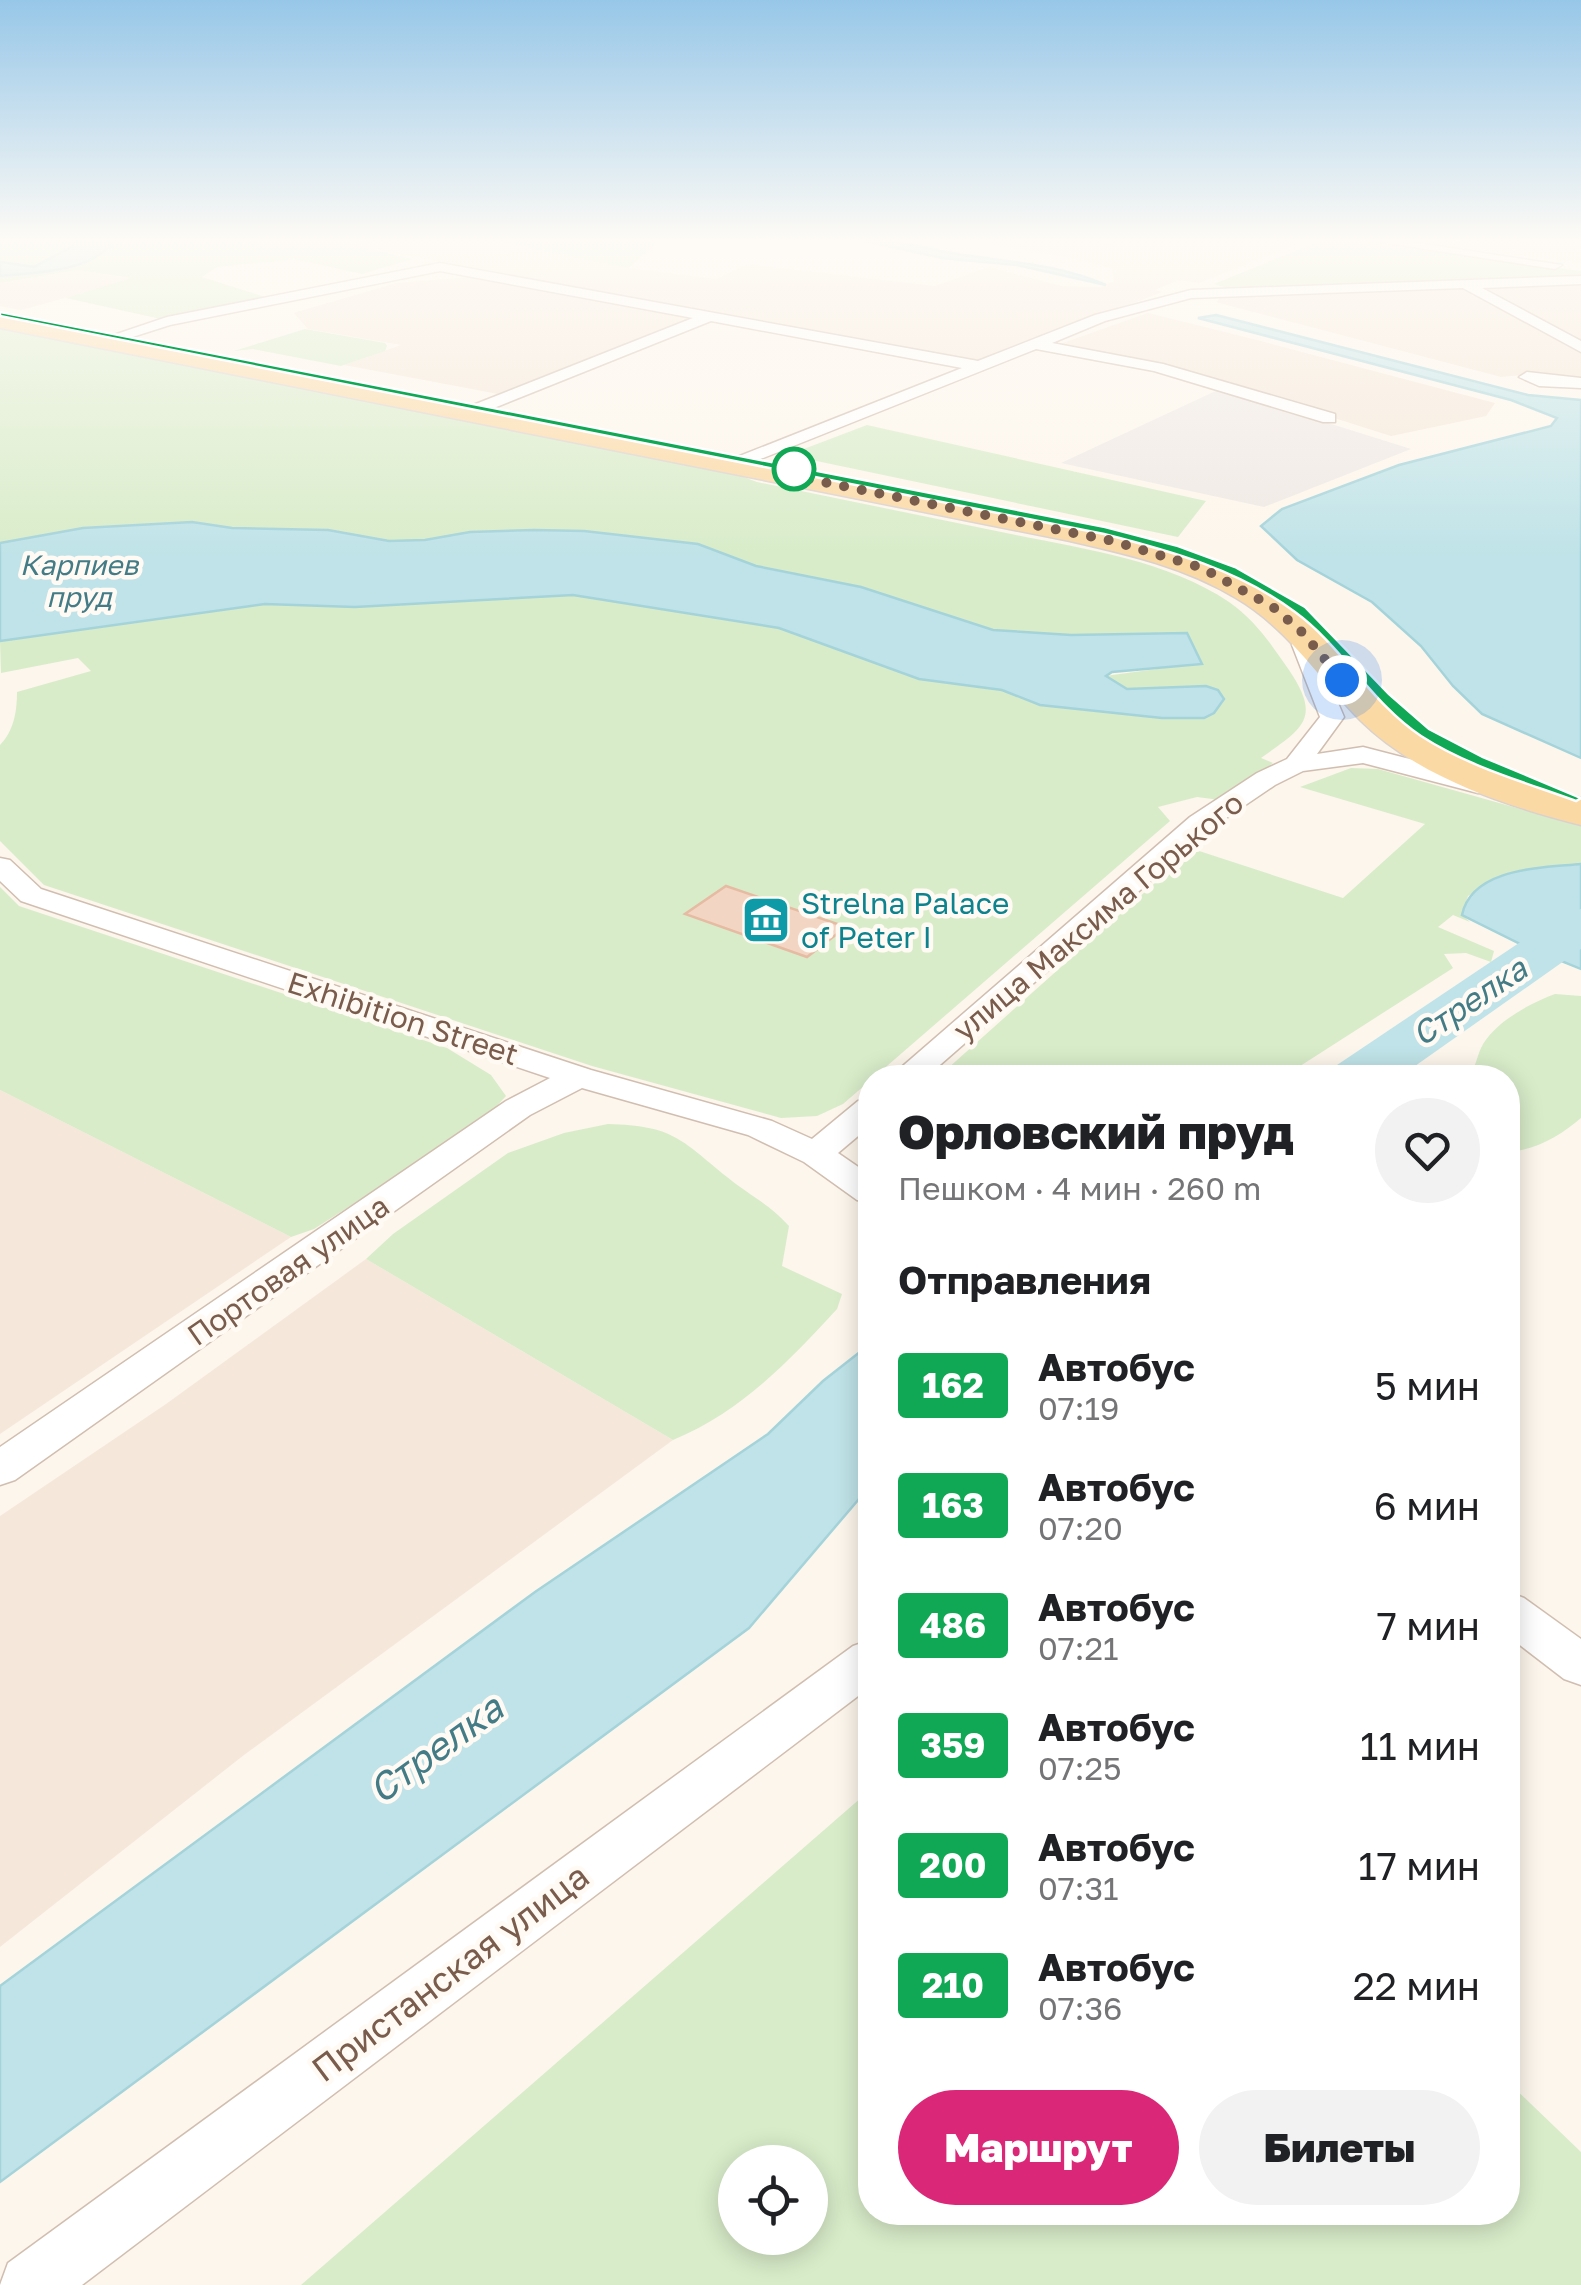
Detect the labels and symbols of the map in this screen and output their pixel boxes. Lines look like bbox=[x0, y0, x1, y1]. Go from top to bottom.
unlabelled marker bbox=[773, 448, 815, 490]
water label: Карпиев пруд bbox=[20, 548, 139, 613]
your location bbox=[1317, 655, 1367, 705]
street label: улица Максима Горького bbox=[946, 784, 1250, 1048]
place label: Strelna Palace of Peter I bbox=[801, 885, 1010, 955]
museum icon: Strelna Palace of Peter I bbox=[740, 894, 792, 946]
water label: Стрелка bbox=[1404, 948, 1535, 1053]
street label: Exhibition Street bbox=[283, 964, 523, 1072]
street label: Портовая улица bbox=[180, 1187, 396, 1353]
water label: Стрелка bbox=[359, 1683, 512, 1812]
street label: Пристанская улица bbox=[303, 1854, 597, 2090]

